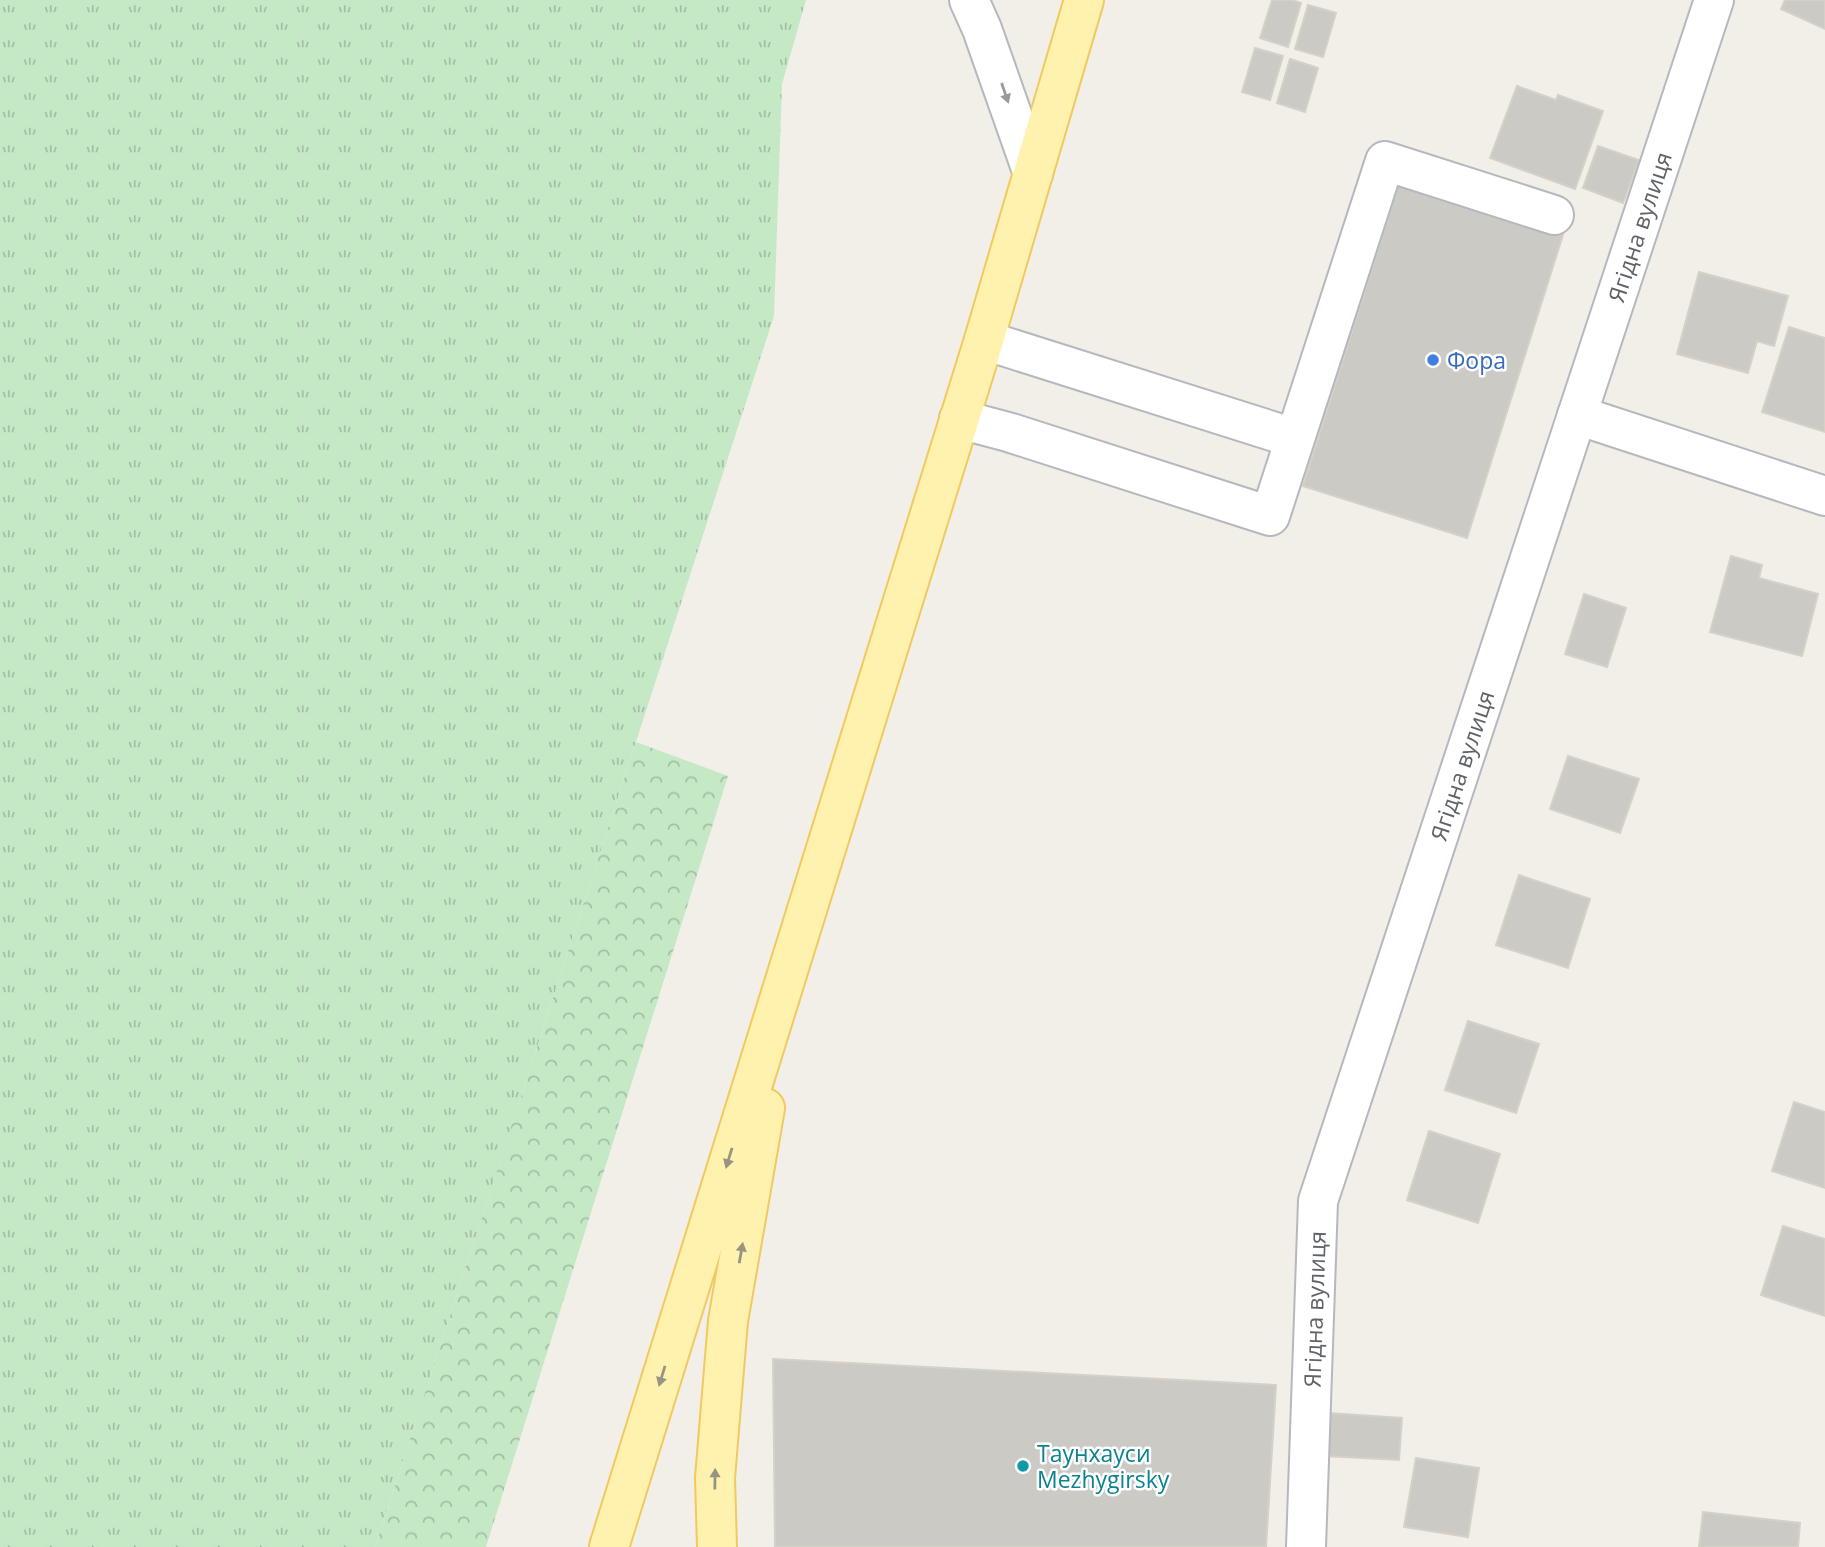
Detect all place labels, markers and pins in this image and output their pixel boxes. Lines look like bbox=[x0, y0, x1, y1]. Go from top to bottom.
place label: Фора bbox=[1447, 344, 1506, 376]
marker: Фора bbox=[1425, 352, 1441, 368]
place label: Таунхауси Mezhygirsky bbox=[1037, 1437, 1170, 1495]
marker: Таунхауси Mezhygirsky bbox=[1015, 1458, 1031, 1474]

